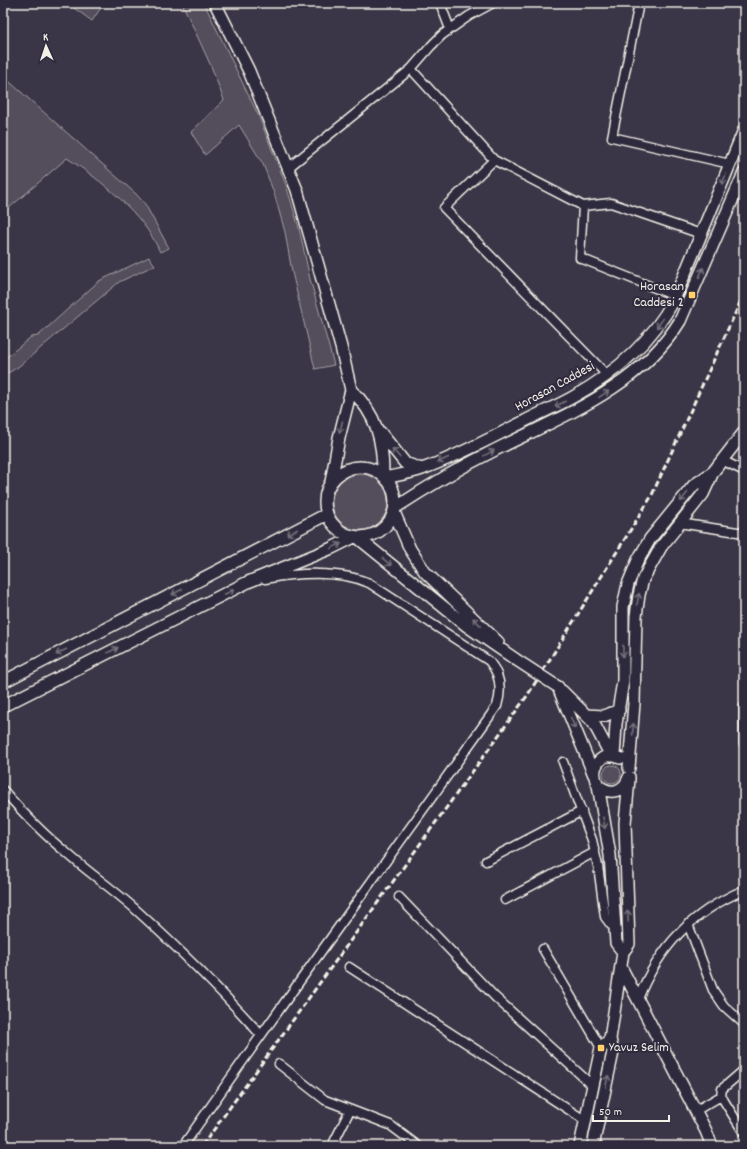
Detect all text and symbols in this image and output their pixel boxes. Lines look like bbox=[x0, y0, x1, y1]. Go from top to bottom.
north arrow bbox=[26, 26, 66, 66]
text: K bbox=[43, 30, 49, 46]
one-way arrow bbox=[720, 172, 727, 184]
one-way arrow bbox=[698, 268, 705, 280]
place label: Horasan Caddesi 2 bbox=[633, 277, 684, 313]
marker: Horasan Caddesi 2 bbox=[687, 290, 697, 300]
one-way arrow bbox=[656, 317, 664, 328]
street label: Horasan Caddesi bbox=[511, 357, 599, 417]
one-way arrow bbox=[599, 390, 610, 398]
one-way arrow bbox=[554, 401, 566, 408]
one-way arrow bbox=[337, 421, 345, 434]
one-way arrow bbox=[392, 448, 401, 458]
one-way arrow bbox=[483, 449, 495, 457]
one-way arrow bbox=[437, 457, 449, 464]
one-way arrow bbox=[680, 492, 689, 503]
one-way arrow bbox=[287, 529, 299, 536]
one-way arrow bbox=[329, 542, 341, 549]
one-way arrow bbox=[382, 558, 393, 567]
one-way arrow bbox=[223, 588, 235, 595]
one-way arrow bbox=[171, 589, 183, 596]
one-way arrow bbox=[635, 593, 643, 606]
one-way arrow bbox=[472, 617, 482, 627]
one-way arrow bbox=[619, 644, 627, 657]
one-way arrow bbox=[107, 646, 119, 654]
one-way arrow bbox=[56, 648, 68, 656]
one-way arrow bbox=[569, 716, 577, 728]
one-way arrow bbox=[629, 723, 636, 736]
one-way arrow bbox=[601, 816, 609, 829]
one-way arrow bbox=[625, 910, 632, 923]
place label: Yavuz Selim bbox=[609, 1038, 669, 1058]
marker: Yavuz Selim bbox=[596, 1043, 606, 1053]
one-way arrow bbox=[603, 1074, 611, 1087]
scale bar bbox=[593, 1097, 669, 1123]
text: 50 m bbox=[599, 1104, 622, 1121]

